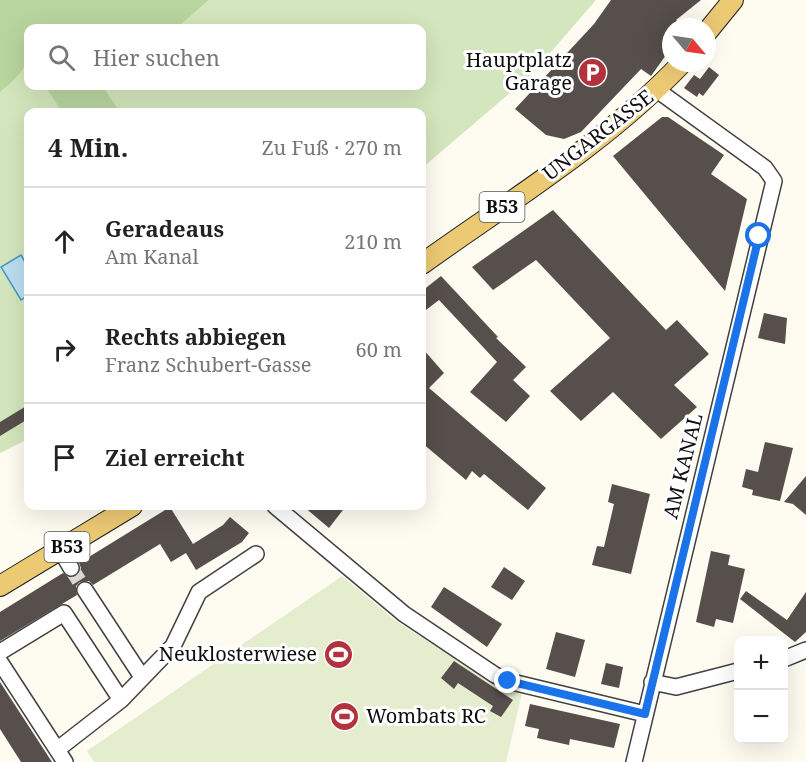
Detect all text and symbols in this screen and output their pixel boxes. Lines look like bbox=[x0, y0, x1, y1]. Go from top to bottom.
north arrow bbox=[662, 18, 716, 72]
search box bbox=[24, 24, 426, 90]
icon: search bbox=[45, 41, 78, 74]
text: Hier suchen bbox=[93, 42, 220, 72]
place label: Hauptplatz Garage bbox=[466, 46, 572, 96]
parking icon: Hauptplatz Garage bbox=[577, 56, 609, 88]
street label: UNGARGASSE bbox=[537, 83, 659, 186]
text: 4 Min. bbox=[48, 129, 128, 165]
text: Zu Fuß · 270 m bbox=[262, 134, 402, 161]
road number: B53 bbox=[480, 192, 524, 222]
text: Geradeaus bbox=[105, 213, 224, 243]
route start bbox=[745, 222, 771, 248]
icon: ahead bbox=[48, 225, 81, 258]
text: 210 m bbox=[344, 228, 402, 255]
text: Am Kanal bbox=[105, 243, 199, 270]
text: Rechts abbiegen bbox=[105, 321, 286, 351]
icon: right bbox=[48, 333, 81, 366]
text: 60 m bbox=[356, 336, 402, 363]
text: Franz Schubert-Gasse bbox=[105, 351, 311, 378]
street label: AM KANAL bbox=[656, 410, 709, 522]
icon: arrive bbox=[48, 441, 81, 474]
text: Ziel erreicht bbox=[105, 442, 245, 472]
road number: B53 bbox=[44, 532, 90, 562]
map controls bbox=[734, 636, 788, 744]
button: + bbox=[734, 636, 788, 690]
sports icon: Neuklosterwiese bbox=[322, 638, 354, 670]
place label: Neuklosterwiese bbox=[159, 640, 317, 667]
route end bbox=[494, 667, 520, 693]
button: − bbox=[734, 690, 788, 744]
sports icon: Wombats RC bbox=[329, 700, 361, 732]
place label: Wombats RC bbox=[366, 702, 486, 729]

